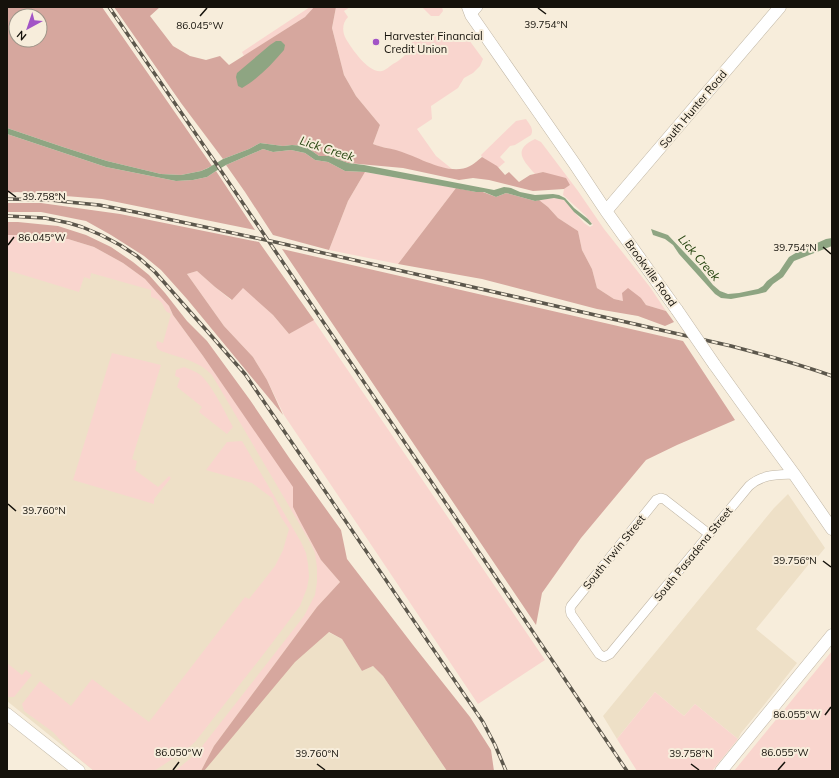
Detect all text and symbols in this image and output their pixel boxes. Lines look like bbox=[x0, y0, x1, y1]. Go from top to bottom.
north arrow bbox=[8, 8, 48, 48]
text: 39.754°N bbox=[524, 18, 568, 31]
text: 86.045°W bbox=[176, 19, 224, 32]
text: N bbox=[14, 28, 29, 44]
place label: Harvester Financial Credit Union bbox=[384, 29, 483, 56]
marker: Harvester Financial Credit Union bbox=[371, 37, 381, 47]
street label: South Hunter Road bbox=[656, 67, 730, 151]
water label: Lick Creek bbox=[298, 133, 357, 165]
text: 39.758°N bbox=[22, 190, 66, 203]
text: 86.045°W bbox=[18, 231, 66, 244]
water label: Lick Creek bbox=[675, 231, 724, 284]
street label: Brookville Road bbox=[622, 237, 680, 309]
text: 39.754°N bbox=[773, 241, 817, 254]
text: 39.760°N bbox=[22, 504, 66, 517]
street label: South Pasadena Street bbox=[651, 504, 735, 604]
street label: South Irwin Street bbox=[580, 512, 648, 592]
text: 39.756°N bbox=[773, 554, 817, 567]
text: 86.055°W bbox=[773, 708, 821, 721]
text: 86.050°W bbox=[155, 746, 203, 759]
text: 86.055°W bbox=[761, 746, 809, 759]
text: 39.760°N bbox=[295, 747, 339, 760]
text: 39.758°N bbox=[669, 747, 713, 760]

